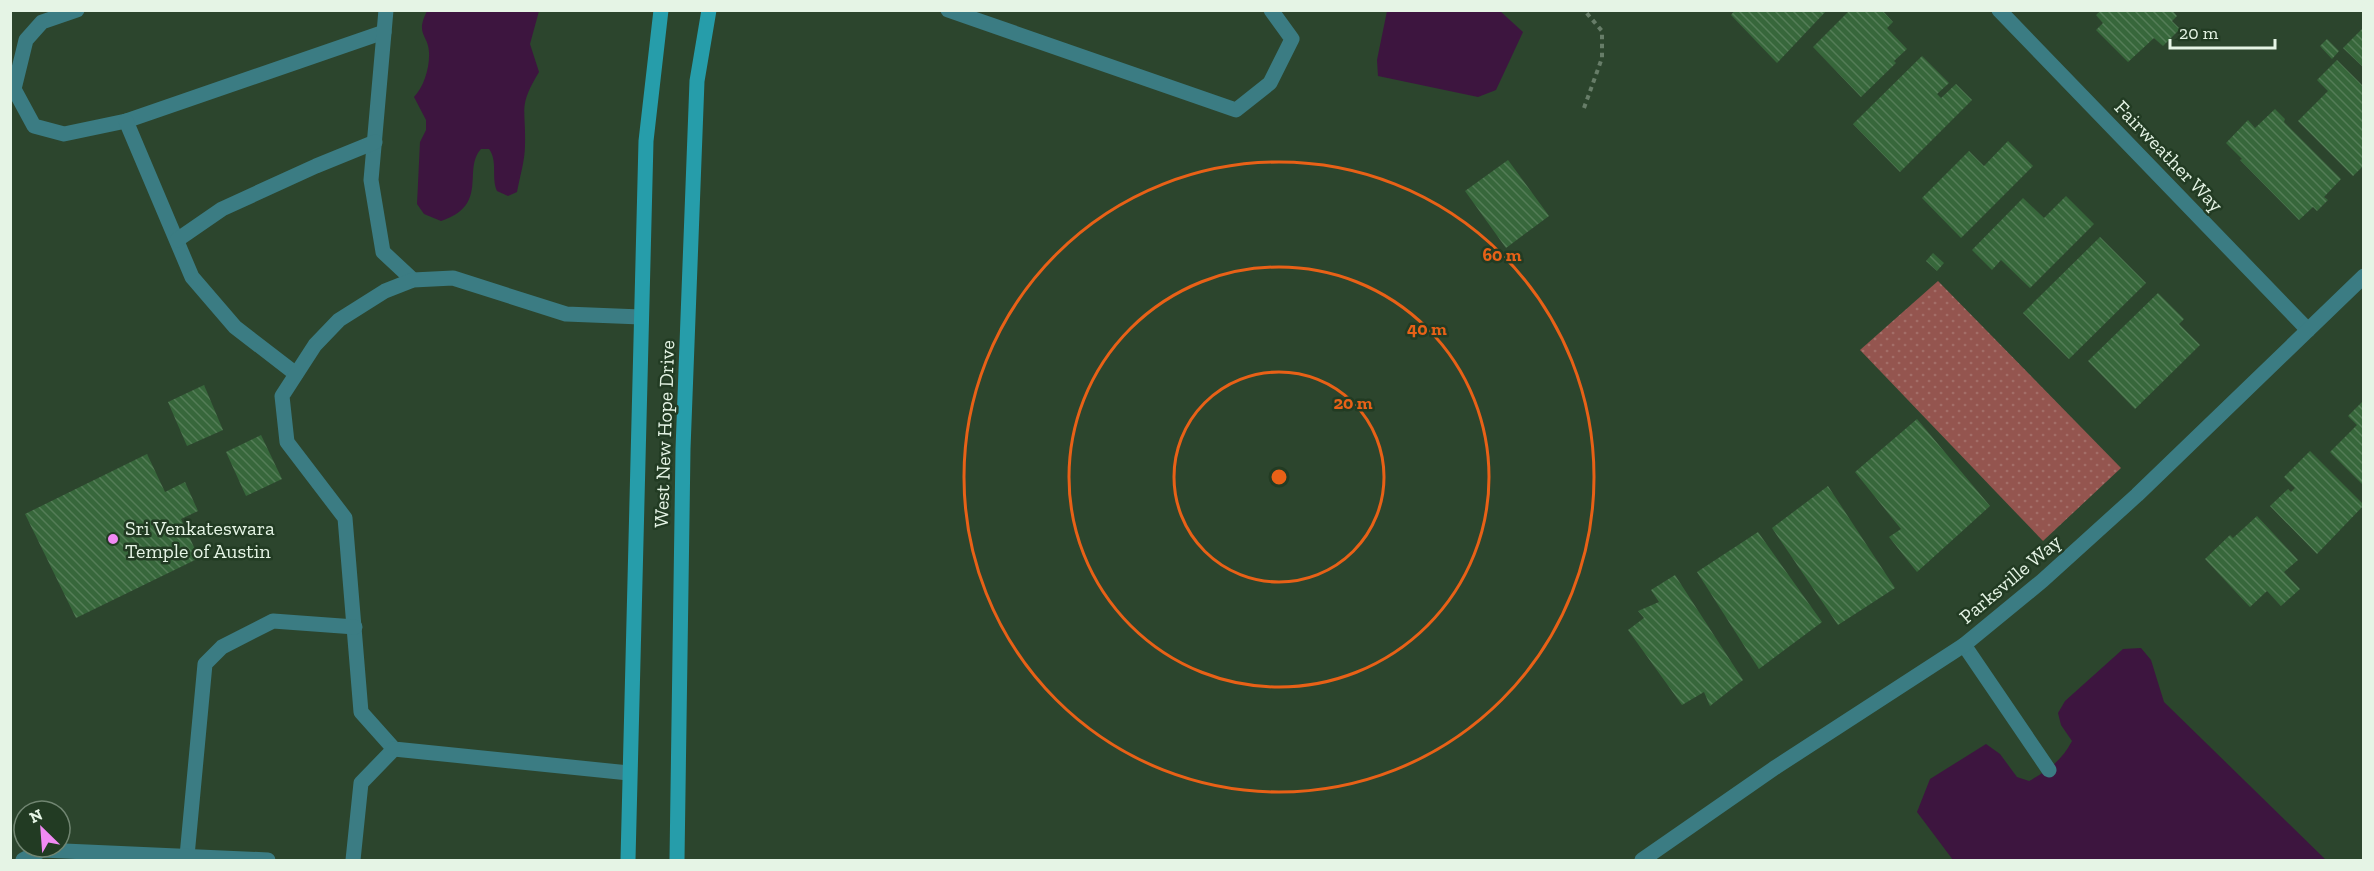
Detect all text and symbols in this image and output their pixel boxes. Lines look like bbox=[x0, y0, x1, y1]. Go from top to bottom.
scale bar bbox=[2170, 12, 2275, 50]
text: 20 m bbox=[2179, 22, 2219, 44]
street label: Fairweather Way bbox=[2110, 95, 2229, 217]
text: 60 m bbox=[1482, 244, 1522, 266]
text: 40 m bbox=[1407, 318, 1447, 340]
street label: West New Hope Drive bbox=[649, 340, 679, 528]
text: 20 m bbox=[1333, 392, 1373, 414]
centre of rings bbox=[1269, 467, 1289, 487]
place label: Sri Venkateswara Temple of Austin bbox=[125, 516, 275, 563]
street label: Parksville Way bbox=[1954, 529, 2066, 629]
marker: Sri Venkateswara Temple of Austin bbox=[106, 532, 120, 546]
north arrow bbox=[12, 799, 72, 859]
text: N bbox=[26, 805, 45, 827]

